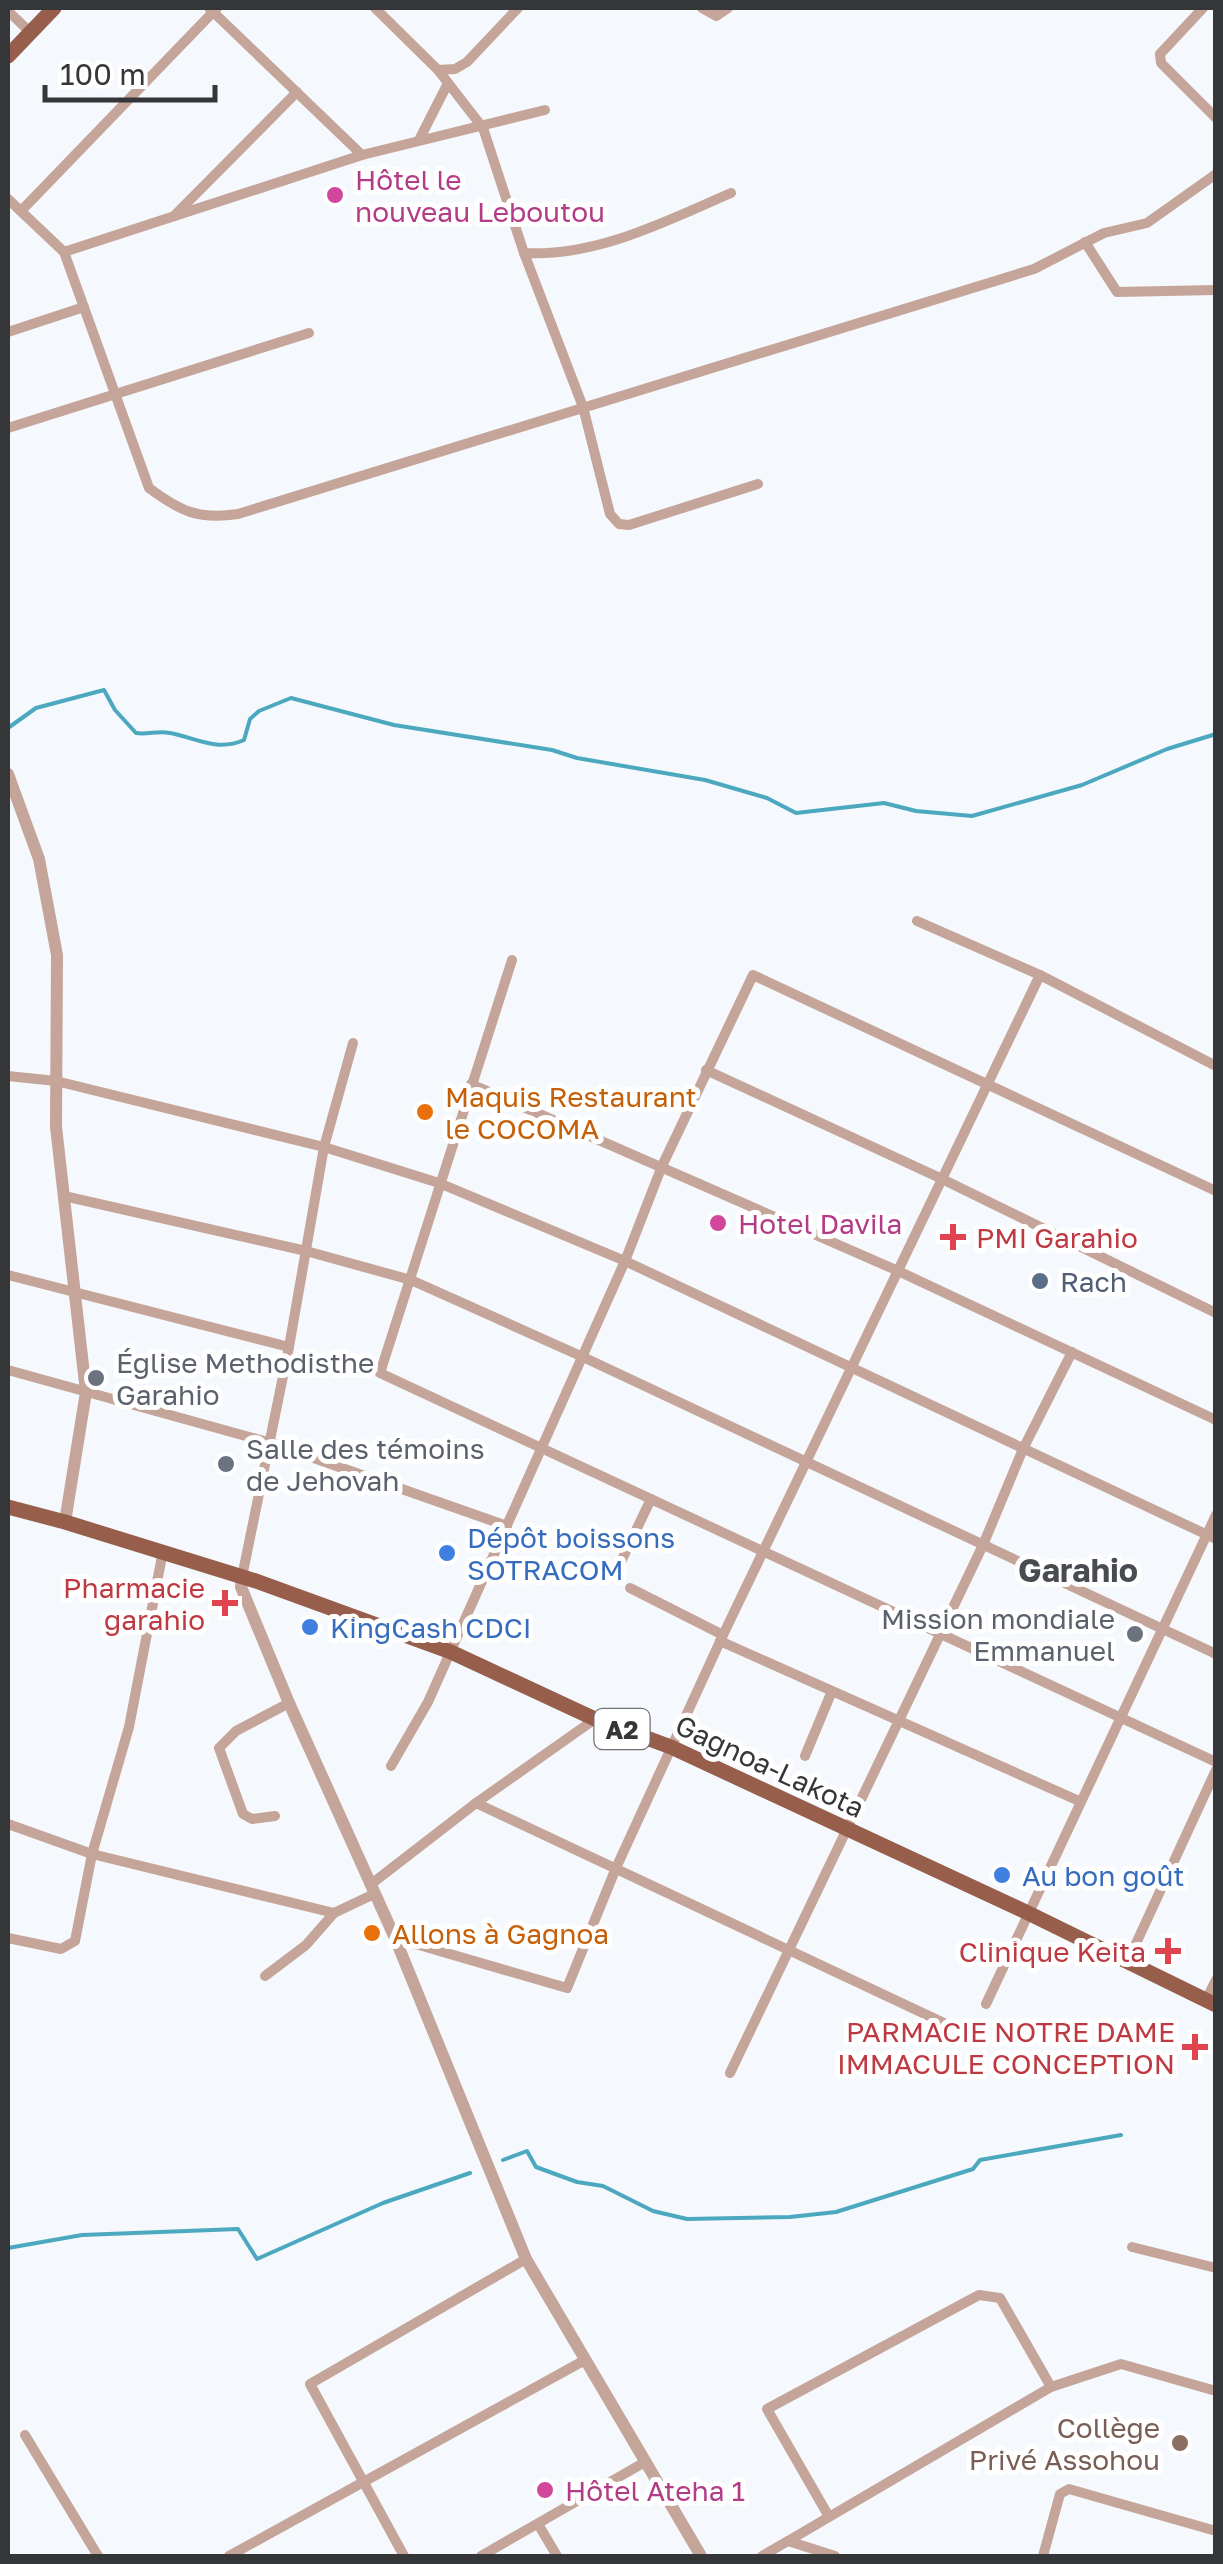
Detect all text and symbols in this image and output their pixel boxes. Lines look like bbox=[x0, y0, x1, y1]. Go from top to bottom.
scale bar bbox=[45, 40, 215, 102]
text: 100 m bbox=[60, 56, 146, 92]
place label: Hôtel le nouveau Leboutou bbox=[355, 163, 605, 228]
marker: Hôtel le nouveau Leboutou bbox=[324, 184, 346, 206]
place label: Maquis Restaurant le COCOMA bbox=[445, 1080, 697, 1145]
marker: Maquis Restaurant le COCOMA bbox=[414, 1101, 436, 1123]
place label: Hotel Davila bbox=[738, 1207, 902, 1240]
marker: Hotel Davila bbox=[707, 1212, 729, 1234]
place label: PMI Garahio bbox=[976, 1221, 1138, 1254]
marker: PMI Garahio bbox=[940, 1224, 966, 1250]
place label: Rach bbox=[1060, 1265, 1127, 1298]
marker: Rach bbox=[1029, 1270, 1051, 1292]
place label: Église Methodisthe Garahio bbox=[116, 1346, 374, 1411]
marker: Église Methodisthe Garahio bbox=[85, 1367, 107, 1389]
place label: Salle des témoins de Jehovah bbox=[246, 1432, 485, 1497]
marker: Salle des témoins de Jehovah bbox=[215, 1453, 237, 1475]
place label: Dépôt boissons SOTRACOM bbox=[467, 1521, 675, 1586]
marker: Dépôt boissons SOTRACOM bbox=[436, 1542, 458, 1564]
district label: Garahio bbox=[1018, 1551, 1138, 1589]
place label: Pharmacie garahio bbox=[63, 1571, 205, 1636]
marker: Pharmacie garahio bbox=[214, 1592, 236, 1614]
place label: Mission mondiale Emmanuel bbox=[881, 1602, 1115, 1667]
place label: KingCash CDCI bbox=[330, 1611, 532, 1644]
marker: KingCash CDCI bbox=[299, 1616, 321, 1638]
marker: Mission mondiale Emmanuel bbox=[1124, 1623, 1146, 1645]
street label: Gagnoa-Lakota bbox=[670, 1708, 870, 1824]
road number: A2 bbox=[594, 1709, 650, 1749]
place label: Au bon goût bbox=[1022, 1859, 1185, 1892]
marker: Au bon goût bbox=[991, 1864, 1013, 1886]
place label: Allons à Gagnoa bbox=[392, 1917, 609, 1950]
marker: Allons à Gagnoa bbox=[361, 1922, 383, 1944]
place label: Clinique Keita bbox=[959, 1935, 1146, 1968]
marker: Clinique Keita bbox=[1155, 1938, 1181, 1964]
place label: PARMACIE NOTRE DAME IMMACULE CONCEPTION bbox=[837, 2015, 1175, 2080]
marker: PARMACIE NOTRE DAME IMMACULE CONCEPTION bbox=[1184, 2036, 1206, 2058]
place label: Collège Privé Assohou bbox=[969, 2411, 1160, 2476]
marker: Collège Privé Assohou bbox=[1169, 2432, 1191, 2454]
place label: Hôtel Ateha 1 bbox=[565, 2474, 745, 2507]
marker: Hôtel Ateha 1 bbox=[534, 2479, 556, 2501]

